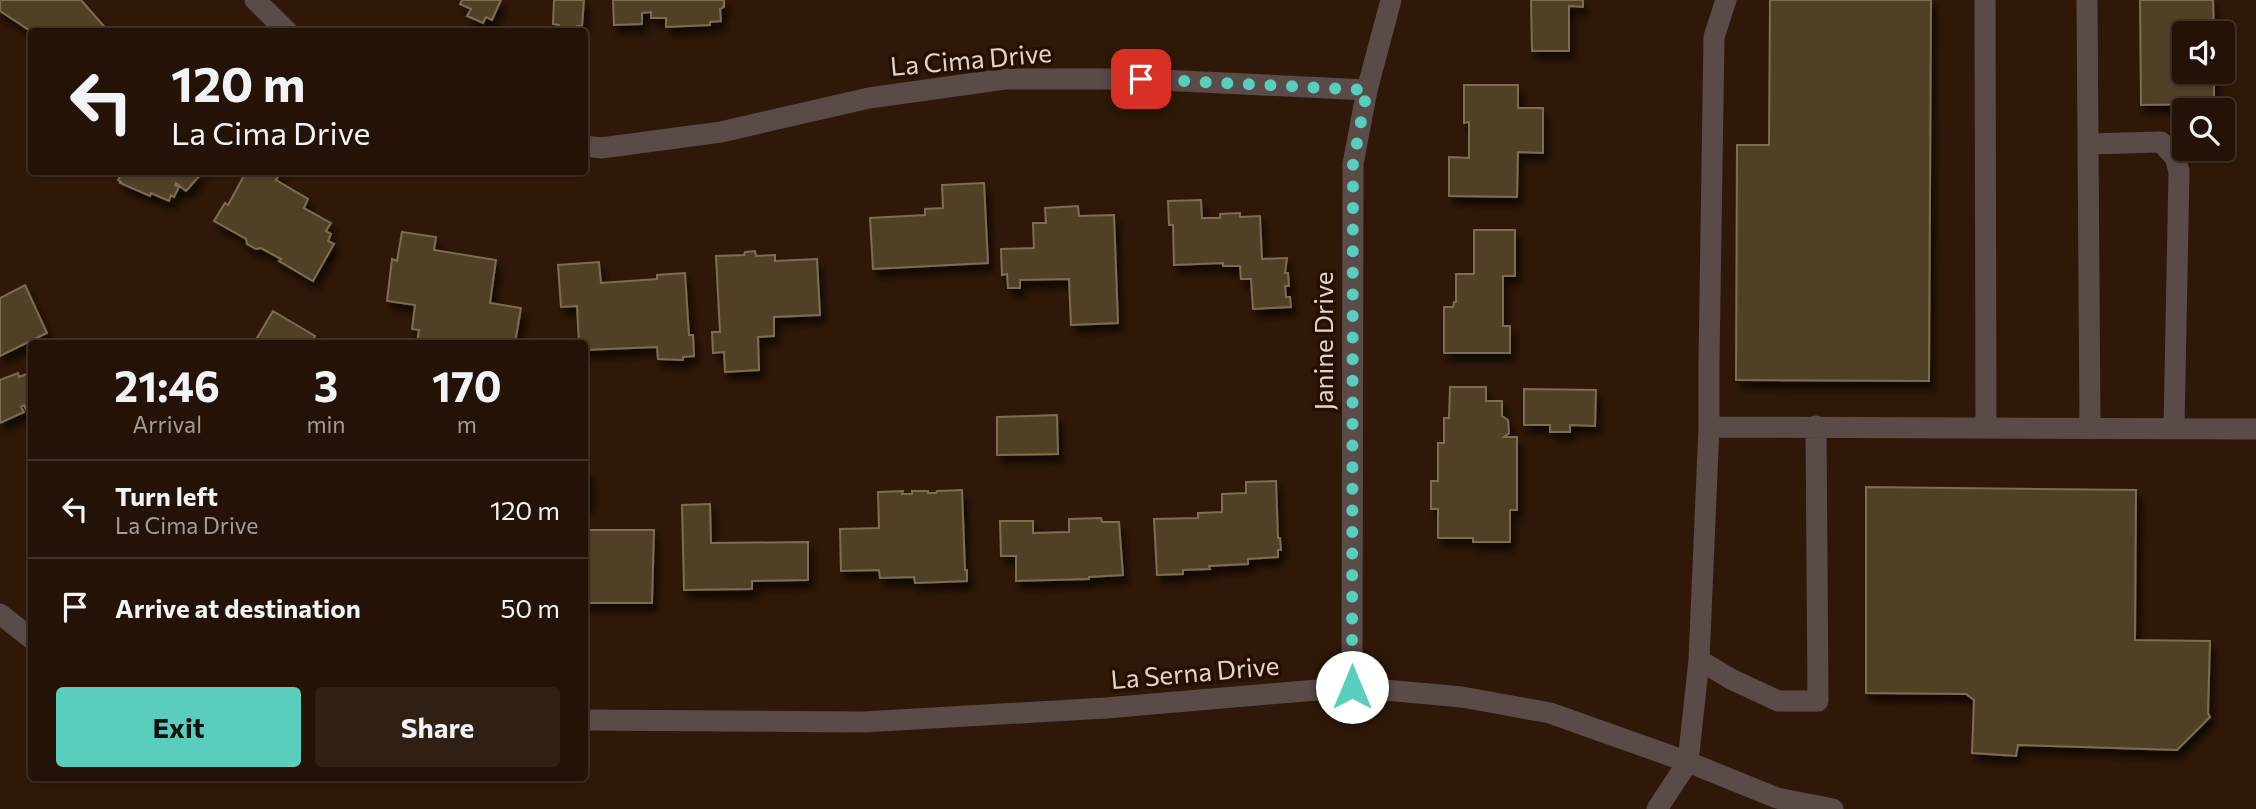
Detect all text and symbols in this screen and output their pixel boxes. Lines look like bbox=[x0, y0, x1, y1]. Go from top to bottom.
map controls bbox=[2172, 21, 2235, 161]
button: sound bbox=[2172, 21, 2235, 84]
street label: La Cima Drive bbox=[889, 36, 1053, 81]
pin bbox=[1111, 49, 1171, 109]
text: 120 m bbox=[171, 52, 305, 112]
icon: left bbox=[56, 56, 147, 147]
icon: arrive bbox=[1122, 60, 1160, 98]
button: search bbox=[2172, 98, 2235, 161]
text: La Cima Drive bbox=[171, 112, 370, 152]
street label: Janine Drive bbox=[1307, 271, 1338, 411]
text: 21:46 bbox=[114, 359, 220, 411]
text: 3 bbox=[314, 359, 338, 411]
text: 170 bbox=[432, 359, 502, 411]
text: Arrival bbox=[132, 410, 202, 438]
text: min bbox=[306, 410, 346, 438]
text: m bbox=[457, 410, 477, 438]
text: Turn left bbox=[115, 480, 218, 511]
icon: left bbox=[56, 490, 94, 528]
text: 120 m bbox=[490, 494, 560, 525]
text: La Cima Drive bbox=[115, 511, 258, 539]
icon: arrive bbox=[56, 588, 94, 626]
text: Arrive at destination bbox=[115, 592, 361, 623]
text: 50 m bbox=[500, 592, 560, 623]
street label: La Serna Drive bbox=[1109, 649, 1280, 694]
position arrow bbox=[1315, 650, 1389, 724]
button: Exit bbox=[56, 687, 301, 767]
button: Share bbox=[315, 687, 560, 767]

